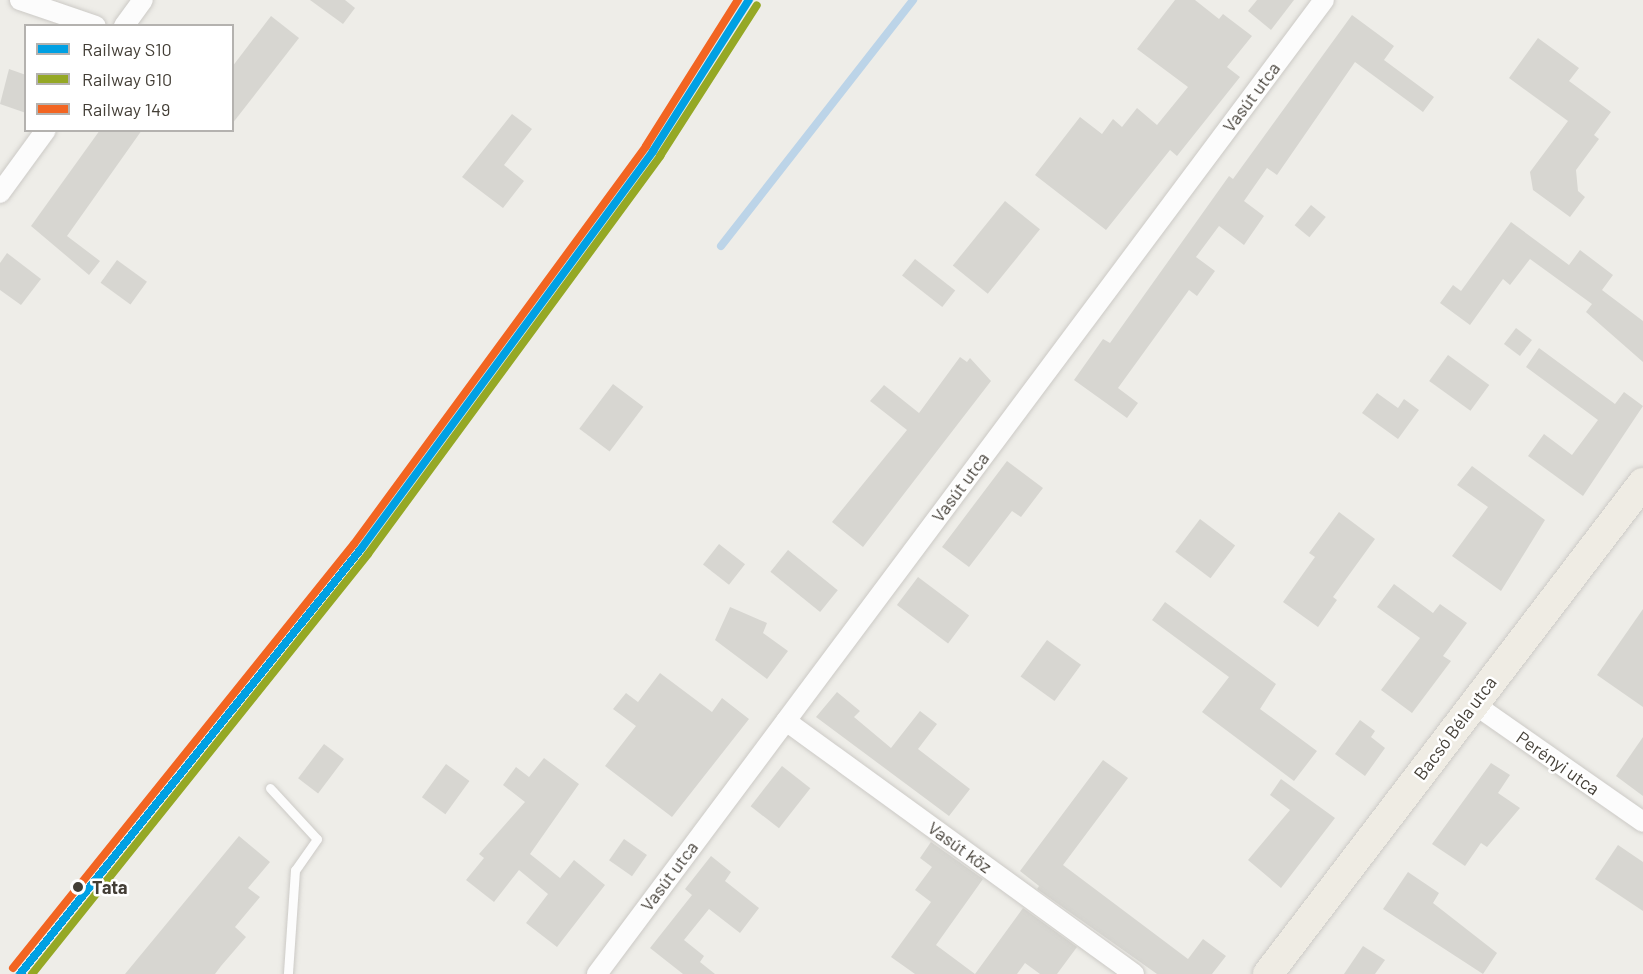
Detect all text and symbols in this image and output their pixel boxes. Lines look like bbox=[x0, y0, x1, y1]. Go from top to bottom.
legend bbox=[24, 24, 234, 132]
text: Railway S10 bbox=[82, 38, 172, 60]
street label: Vasút utca bbox=[1218, 58, 1284, 136]
text: Railway G10 bbox=[82, 68, 172, 90]
text: Railway 149 bbox=[82, 98, 170, 120]
street label: Vasút utca bbox=[927, 448, 993, 526]
street label: Bacsó Béla utca bbox=[1409, 672, 1501, 784]
street label: Perényi utca bbox=[1512, 726, 1604, 800]
street label: Vasút köz bbox=[924, 817, 996, 877]
street label: Vasút utca bbox=[636, 837, 702, 915]
place label: Tata bbox=[92, 876, 128, 898]
marker: Tata bbox=[69, 878, 87, 896]

